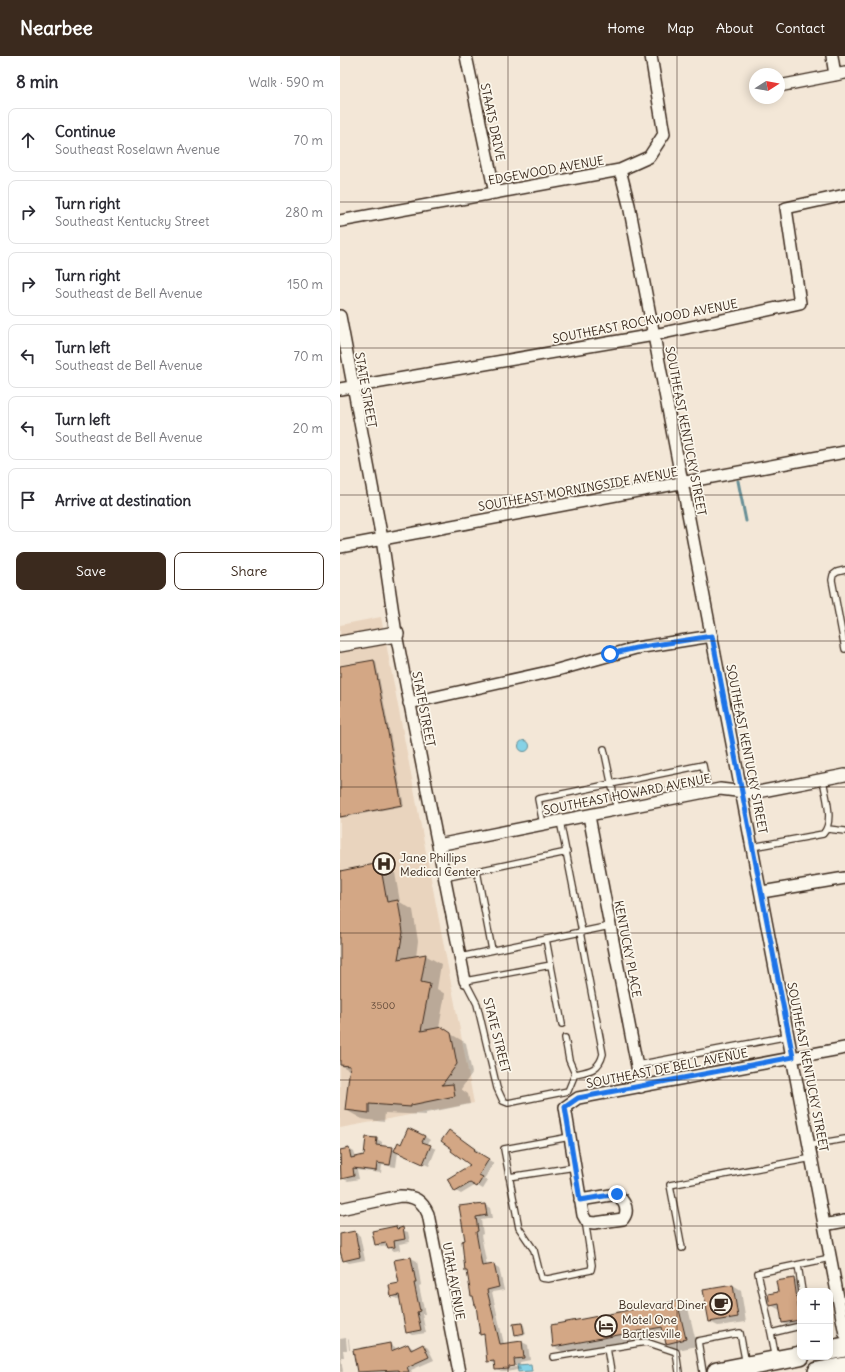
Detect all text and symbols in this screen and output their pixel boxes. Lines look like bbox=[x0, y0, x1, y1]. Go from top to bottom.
text: Nearbee bbox=[20, 16, 93, 40]
text: Home bbox=[607, 19, 645, 37]
text: Map bbox=[667, 19, 694, 37]
text: About bbox=[716, 19, 754, 37]
text: Contact bbox=[776, 19, 825, 37]
north arrow bbox=[749, 68, 785, 104]
text: 8 min bbox=[16, 71, 58, 93]
text: Walk · 590 m bbox=[249, 74, 324, 91]
street label: STAATS DRIVE bbox=[477, 82, 509, 162]
text: Continue bbox=[55, 122, 116, 141]
icon: ahead bbox=[17, 129, 39, 151]
text: 70 m bbox=[294, 132, 323, 149]
text: Southeast Roselawn Avenue bbox=[55, 141, 220, 158]
street label: EDGEWOOD AVENUE bbox=[487, 152, 605, 188]
text: Turn right bbox=[55, 194, 120, 213]
icon: right bbox=[17, 201, 39, 223]
text: 280 m bbox=[285, 204, 323, 221]
text: Southeast Kentucky Street bbox=[55, 213, 209, 230]
text: Turn right bbox=[55, 266, 120, 285]
icon: right bbox=[17, 273, 39, 295]
text: 150 m bbox=[287, 276, 323, 293]
text: Southeast de Bell Avenue bbox=[55, 285, 203, 302]
street label: SOUTHEAST ROCKWOOD AVENUE bbox=[551, 296, 739, 346]
text: Turn left bbox=[55, 338, 110, 357]
icon: left bbox=[17, 345, 39, 367]
street label: SOUTHEAST KENTUCKY STREET bbox=[662, 345, 710, 517]
text: 70 m bbox=[294, 348, 323, 365]
street label: STATE STREET bbox=[352, 351, 380, 429]
text: Southeast de Bell Avenue bbox=[55, 357, 203, 374]
text: Turn left bbox=[55, 410, 110, 429]
icon: left bbox=[17, 417, 39, 439]
text: 20 m bbox=[293, 420, 323, 437]
text: Southeast de Bell Avenue bbox=[55, 429, 203, 446]
street label: SOUTHEAST MORNINGSIDE AVENUE bbox=[477, 464, 679, 514]
icon: arrive bbox=[17, 489, 39, 511]
text: Arrive at destination bbox=[55, 491, 191, 510]
button: Save bbox=[16, 552, 166, 590]
button: Share bbox=[174, 552, 324, 590]
route start bbox=[601, 645, 619, 663]
street label: SOUTHEAST KENTUCKY STREET bbox=[723, 663, 771, 835]
street label: STATE STREET bbox=[409, 670, 439, 748]
street label: SOUTHEAST HOWARD AVENUE bbox=[542, 770, 712, 818]
place label: Jane Phillips Medical Center bbox=[400, 850, 481, 879]
hospital icon: Jane Phillips Medical Center bbox=[371, 851, 397, 877]
street label: KENTUCKY PLACE bbox=[611, 899, 645, 999]
street label: SOUTHEAST KENTUCKY STREET bbox=[784, 981, 832, 1153]
street label: STATE STREET bbox=[480, 996, 514, 1074]
house number: 3500 bbox=[371, 999, 395, 1012]
street label: SOUTHEAST DE BELL AVENUE bbox=[585, 1045, 749, 1091]
route end bbox=[608, 1185, 626, 1203]
street label: UTAH AVENUE bbox=[440, 1241, 468, 1321]
map controls bbox=[797, 1288, 833, 1360]
button: + bbox=[797, 1288, 833, 1324]
cafe icon: Boulevard Diner bbox=[708, 1291, 734, 1317]
place label: Boulevard Diner bbox=[618, 1297, 706, 1312]
place label: Motel One Bartlesville bbox=[622, 1312, 681, 1341]
hotel icon: Motel One Bartlesville bbox=[593, 1313, 619, 1339]
button: − bbox=[797, 1324, 833, 1360]

